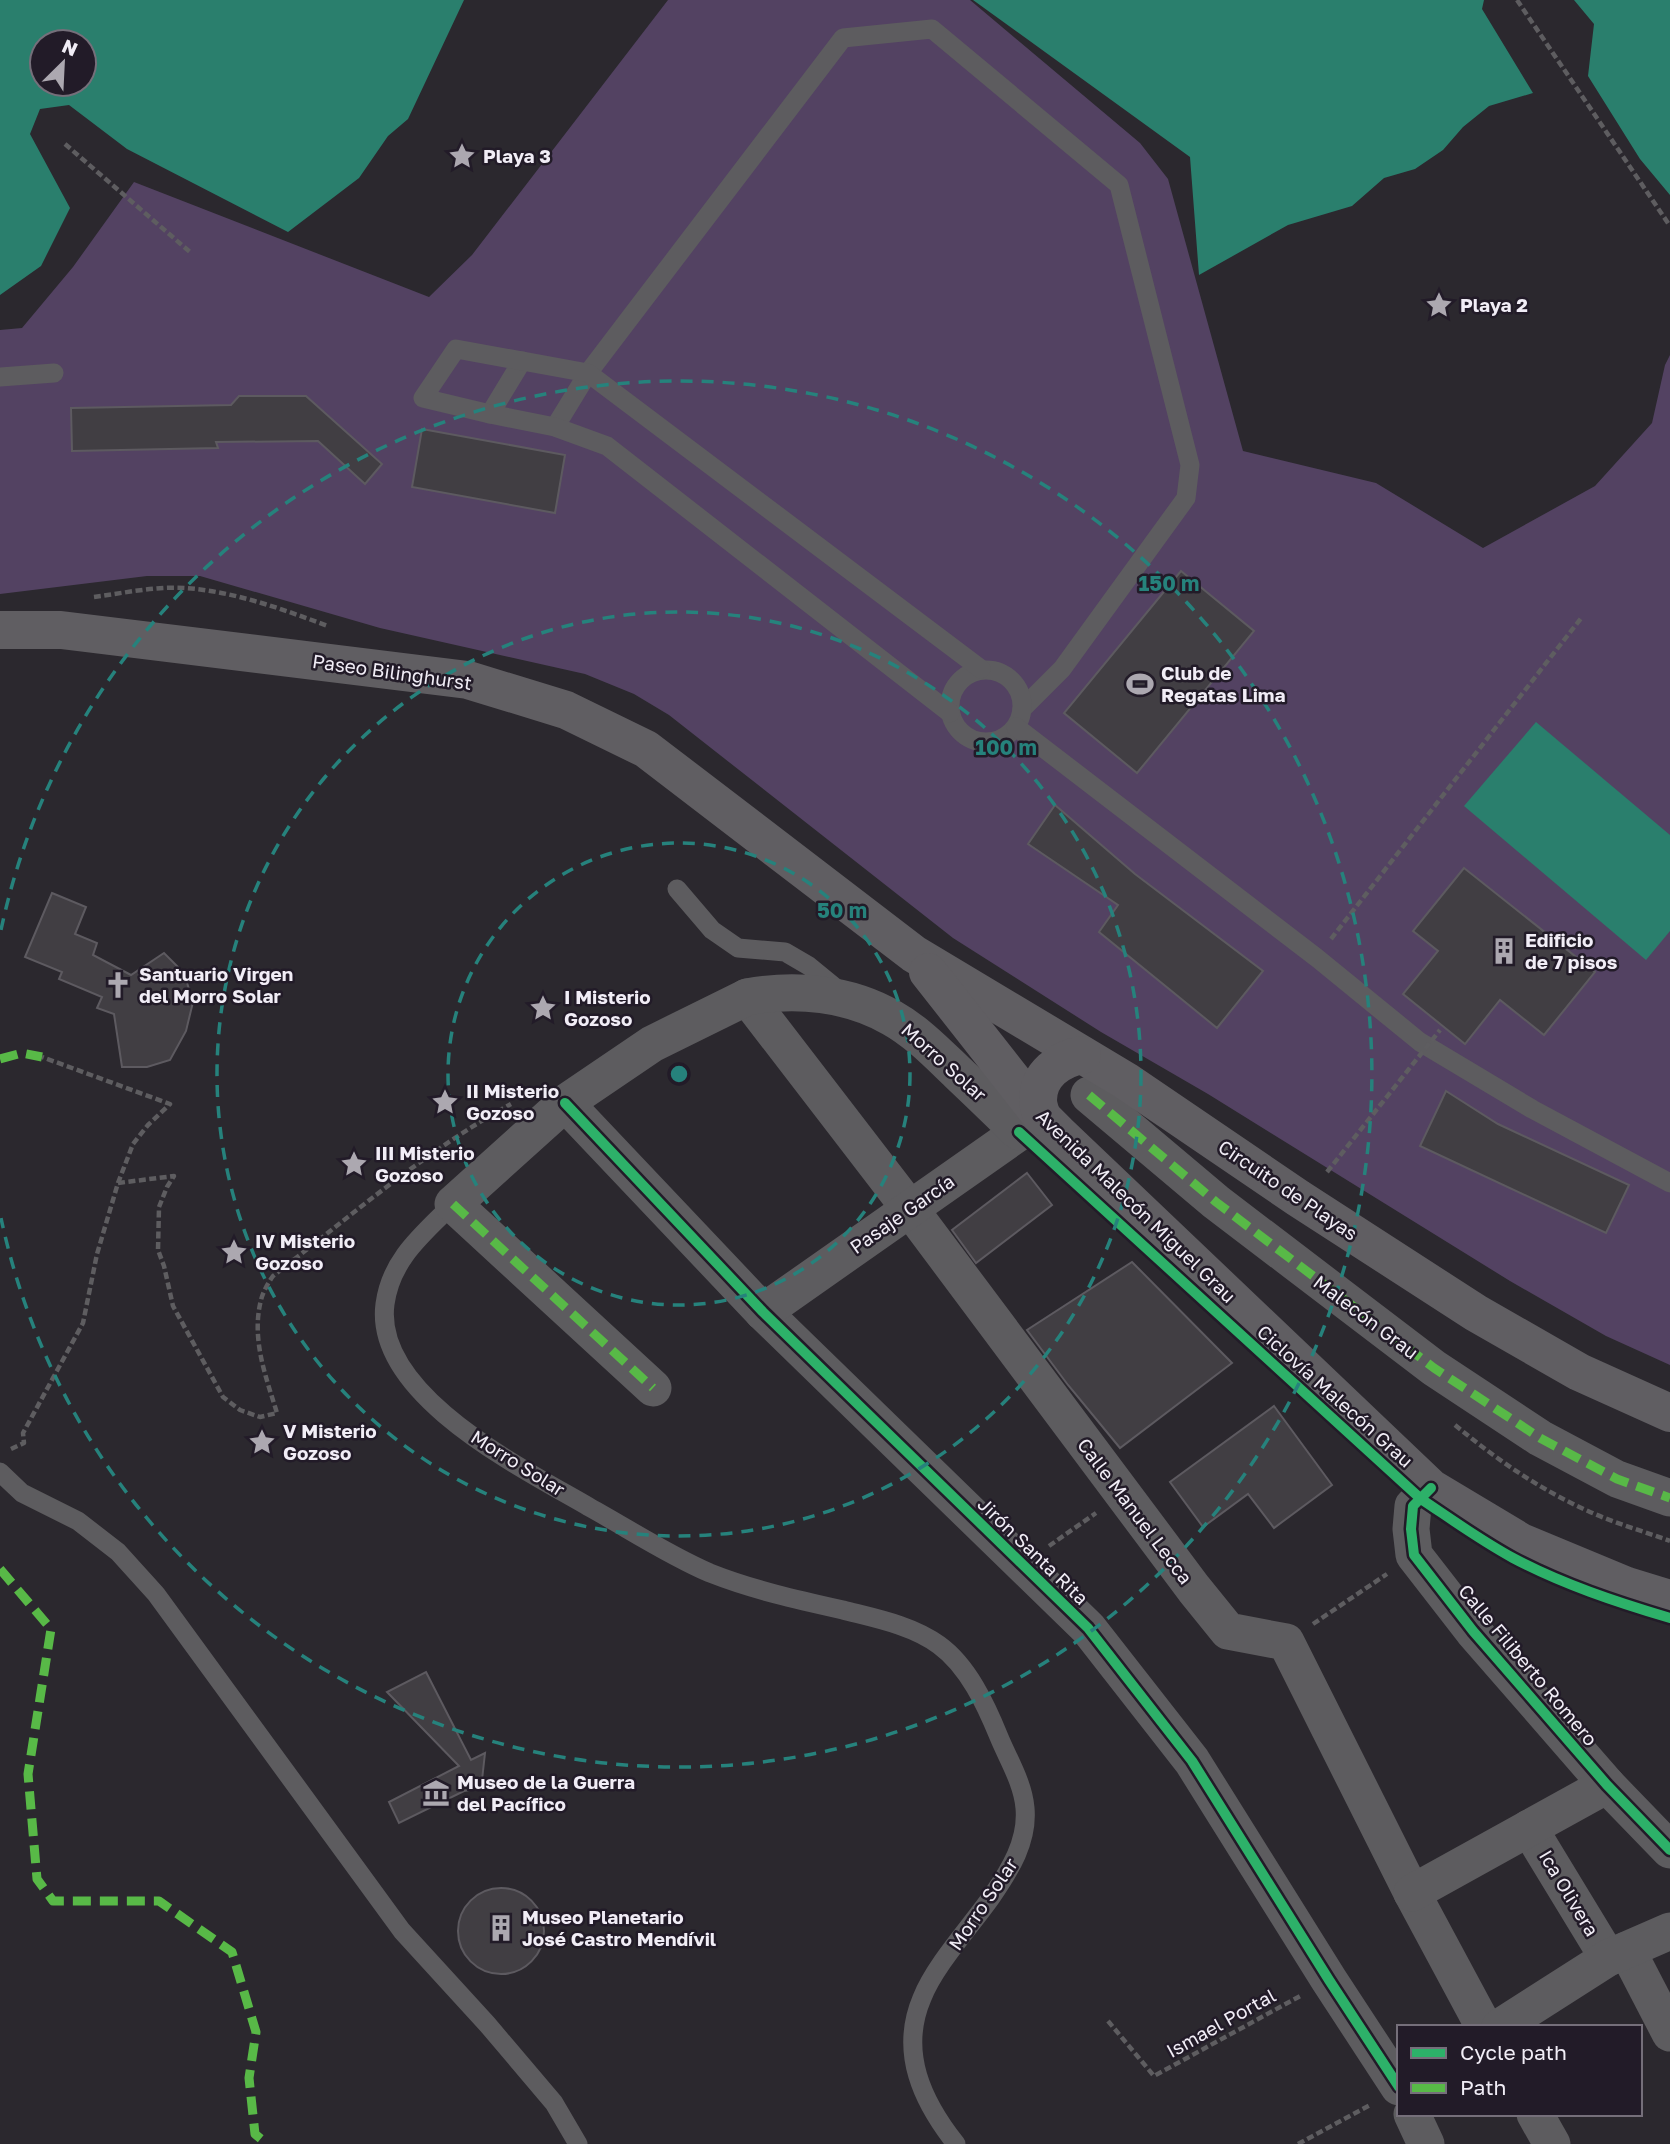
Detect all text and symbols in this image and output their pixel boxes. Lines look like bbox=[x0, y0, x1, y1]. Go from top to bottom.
north arrow bbox=[28, 28, 98, 98]
text: N bbox=[59, 34, 81, 60]
place icon: Playa 3 bbox=[447, 141, 477, 171]
place label: Playa 3 bbox=[483, 144, 551, 167]
place icon: Playa 2 bbox=[1424, 290, 1454, 320]
place label: Playa 2 bbox=[1460, 293, 1528, 316]
text: 150 m bbox=[1139, 570, 1199, 596]
street label: Paseo Bilinghurst bbox=[311, 649, 473, 694]
place label: Club de Regatas Lima bbox=[1161, 661, 1286, 706]
sports icon: Club de Regatas Lima bbox=[1125, 669, 1155, 699]
text: 100 m bbox=[975, 734, 1037, 760]
text: 50 m bbox=[817, 897, 867, 923]
place label: Edificio de 7 pisos bbox=[1525, 928, 1618, 973]
building icon: Edificio de 7 pisos bbox=[1489, 936, 1519, 966]
place label: Santuario Virgen del Morro Solar bbox=[139, 962, 293, 1007]
church icon: Santuario Virgen del Morro Solar bbox=[103, 970, 133, 1000]
place label: I Misterio Gozoso bbox=[564, 985, 651, 1030]
place icon: I Misterio Gozoso bbox=[528, 993, 558, 1023]
street label: Morro Solar bbox=[897, 1018, 992, 1106]
centre of rings bbox=[667, 1062, 691, 1086]
place label: II Misterio Gozoso bbox=[466, 1079, 559, 1124]
place icon: II Misterio Gozoso bbox=[430, 1087, 460, 1117]
street label: Avenida Malecón Miguel Grau bbox=[1032, 1104, 1241, 1307]
street label: Circuito de Playas bbox=[1214, 1134, 1362, 1245]
place label: III Misterio Gozoso bbox=[375, 1141, 475, 1186]
place icon: III Misterio Gozoso bbox=[339, 1149, 369, 1179]
street label: Pasaje García bbox=[845, 1169, 958, 1258]
place label: IV Misterio Gozoso bbox=[255, 1229, 355, 1274]
place icon: IV Misterio Gozoso bbox=[219, 1237, 249, 1267]
street label: Malecón Grau bbox=[1309, 1270, 1423, 1363]
street label: Ciclovía Malecón Grau bbox=[1253, 1320, 1418, 1472]
place label: V Misterio Gozoso bbox=[283, 1419, 377, 1464]
street label: Morro Solar bbox=[467, 1425, 570, 1501]
place icon: V Misterio Gozoso bbox=[247, 1427, 277, 1457]
street label: Calle Manuel Lecca bbox=[1073, 1433, 1198, 1588]
street label: Jirón Santa Rita bbox=[973, 1492, 1093, 1609]
street label: Calle Filiberto Romero bbox=[1454, 1579, 1603, 1750]
place label: Museo de la Guerra del Pacífico bbox=[457, 1770, 635, 1815]
museum icon: Museo de la Guerra del Pacífico bbox=[421, 1778, 451, 1808]
street label: Ica Olivera bbox=[1535, 1846, 1604, 1940]
street label: Morro Solar bbox=[943, 1853, 1022, 1954]
place label: Museo Planetario José Castro Mendívil bbox=[522, 1905, 716, 1950]
building icon: Museo Planetario José Castro Mendívil bbox=[486, 1913, 516, 1943]
street label: Ismael Portal bbox=[1162, 1983, 1279, 2062]
legend bbox=[1397, 2025, 1642, 2116]
text: Cycle path bbox=[1460, 2039, 1567, 2065]
text: Path bbox=[1460, 2074, 1507, 2100]

